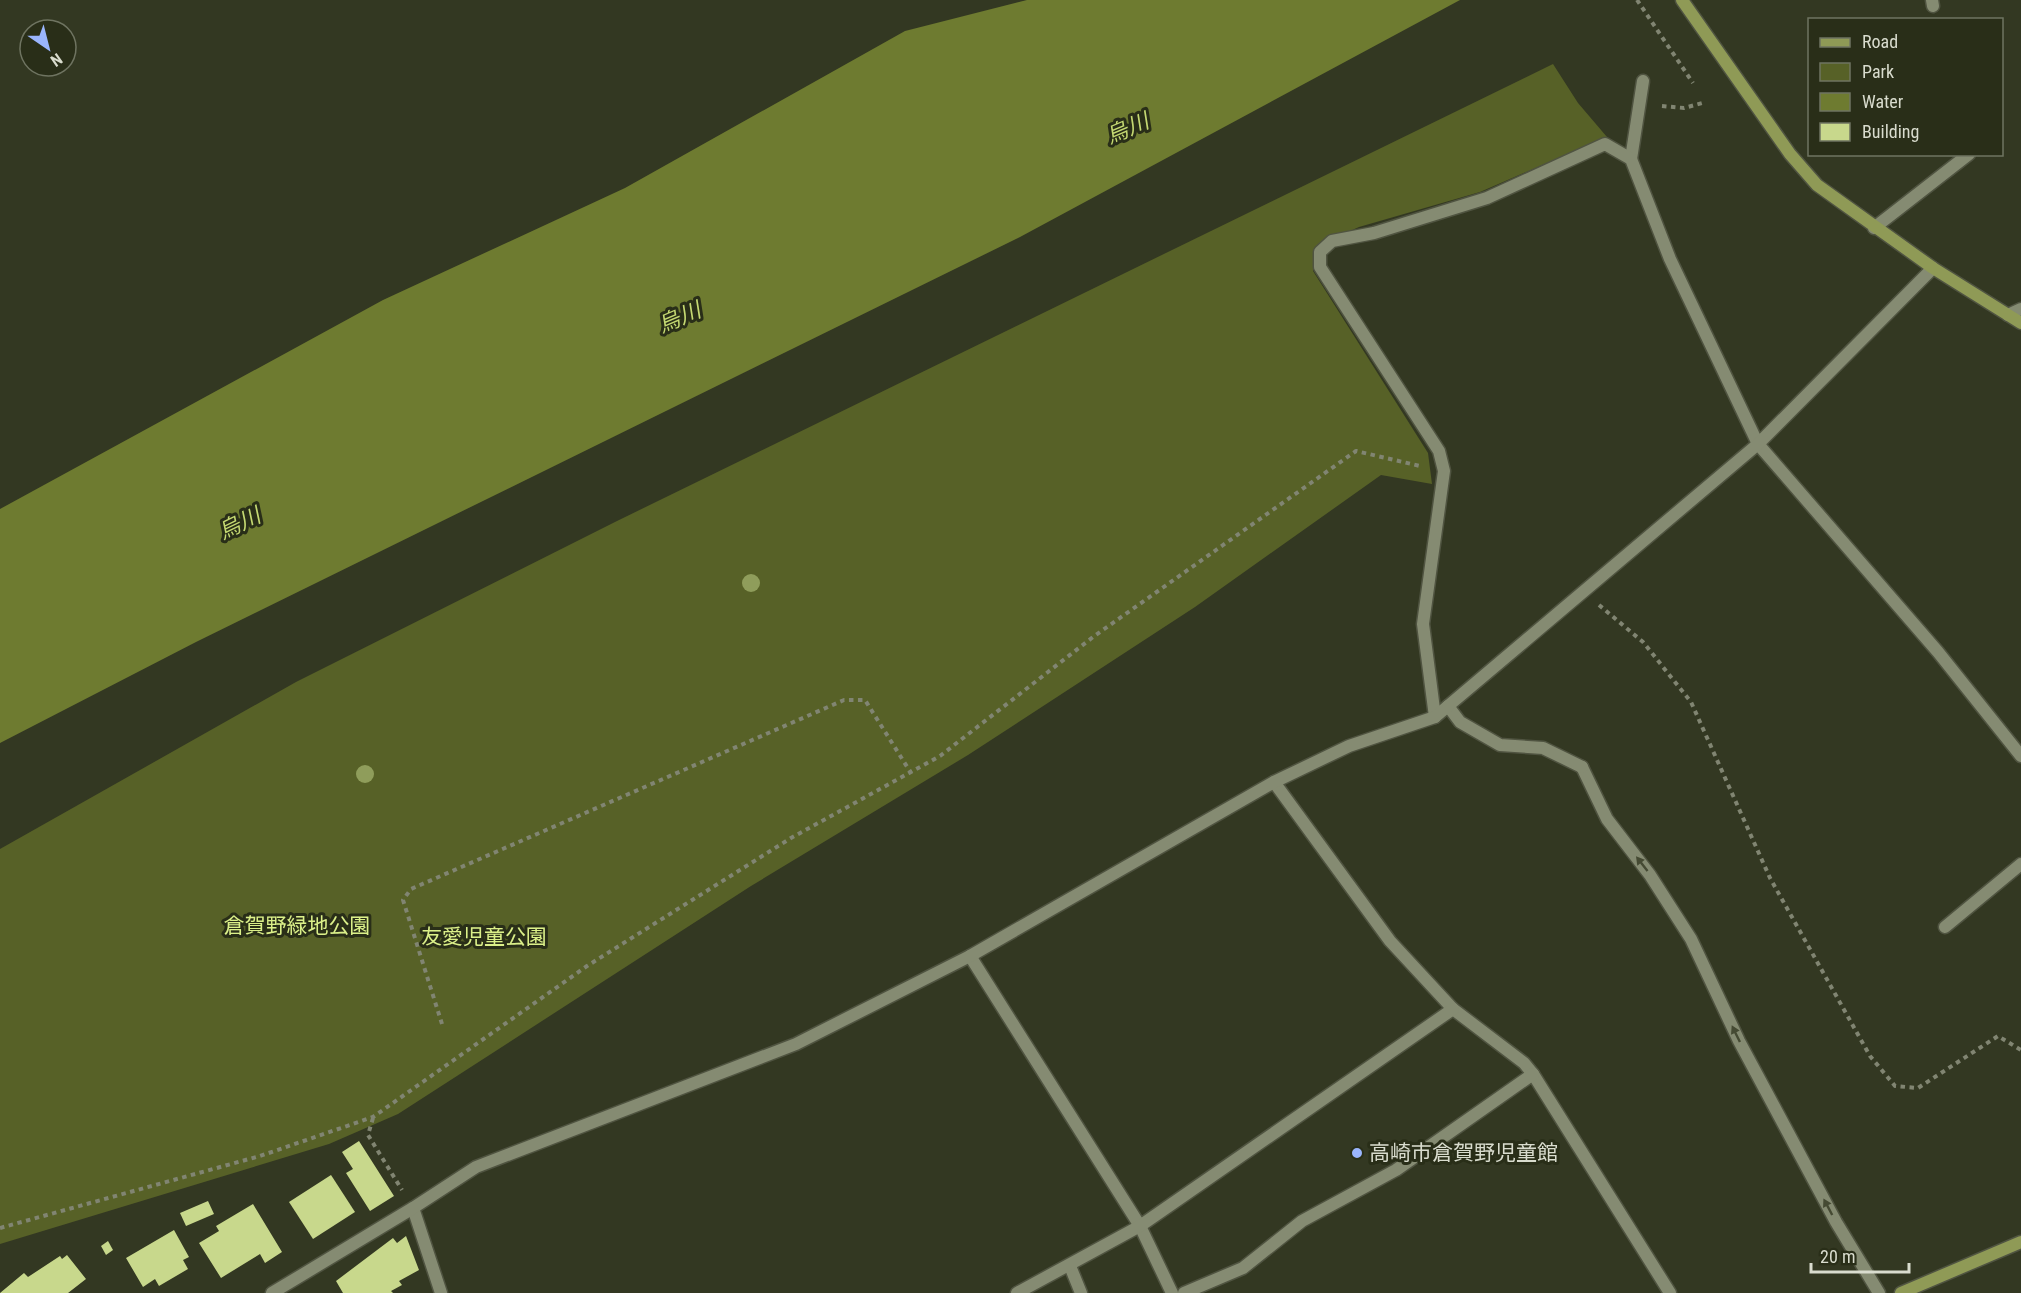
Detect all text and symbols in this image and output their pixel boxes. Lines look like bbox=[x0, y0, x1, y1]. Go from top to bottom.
north arrow bbox=[18, 18, 78, 78]
legend bbox=[1808, 18, 2003, 156]
text: Road bbox=[1862, 31, 1898, 52]
text: N bbox=[47, 49, 66, 70]
text: Park bbox=[1862, 61, 1894, 82]
text: Water bbox=[1862, 91, 1904, 112]
water label: 烏川 bbox=[1102, 108, 1154, 149]
text: Building bbox=[1862, 121, 1919, 142]
water label: 烏川 bbox=[654, 297, 706, 338]
water label: 烏川 bbox=[214, 502, 266, 544]
one-way arrow bbox=[1637, 857, 1649, 872]
park label: 倉賀野緑地公園 bbox=[224, 914, 371, 938]
park label: 友愛児童公園 bbox=[421, 925, 547, 949]
one-way arrow bbox=[1732, 1026, 1741, 1043]
place label: 高崎市倉賀野児童館 bbox=[1369, 1141, 1558, 1165]
marker: 高崎市倉賀野児童館 bbox=[1350, 1146, 1364, 1160]
one-way arrow bbox=[1823, 1198, 1833, 1215]
scale bar bbox=[1811, 1236, 1908, 1274]
text: 20 m bbox=[1820, 1246, 1855, 1267]

